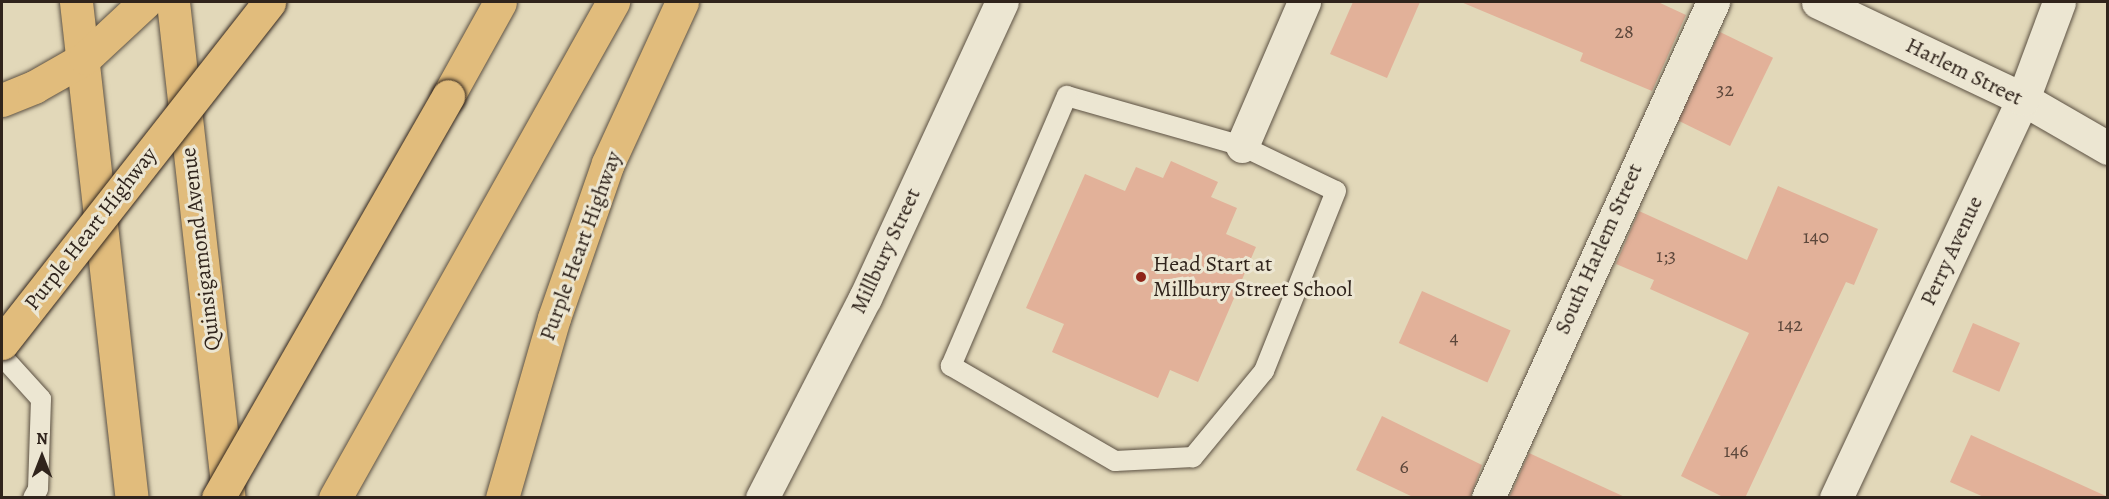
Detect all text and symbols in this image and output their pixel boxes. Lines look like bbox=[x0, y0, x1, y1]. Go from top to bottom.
house number: 28 bbox=[1614, 19, 1634, 43]
street label: Harlem Street bbox=[1901, 32, 2027, 112]
house number: 32 bbox=[1716, 77, 1734, 101]
street label: Purple Heart Highway bbox=[19, 142, 163, 316]
street label: Quinsigamond Avenue bbox=[175, 146, 227, 352]
street label: Purple Heart Highway bbox=[534, 148, 628, 344]
street label: South Harlem Street bbox=[1549, 159, 1649, 339]
street label: Millbury Street bbox=[845, 184, 927, 318]
street label: Perry Avenue bbox=[1915, 192, 1989, 310]
house number: 140 bbox=[1803, 224, 1829, 248]
house number: 1;3 bbox=[1656, 243, 1676, 267]
place label: Head Start at Millbury Street School bbox=[1153, 251, 1352, 302]
marker: Head Start at Millbury Street School bbox=[1134, 270, 1148, 284]
house number: 142 bbox=[1777, 312, 1803, 336]
house number: 4 bbox=[1449, 325, 1459, 349]
north arrow bbox=[12, 427, 72, 487]
text: N bbox=[36, 428, 48, 450]
house number: 146 bbox=[1723, 438, 1749, 462]
house number: 6 bbox=[1399, 454, 1409, 478]

